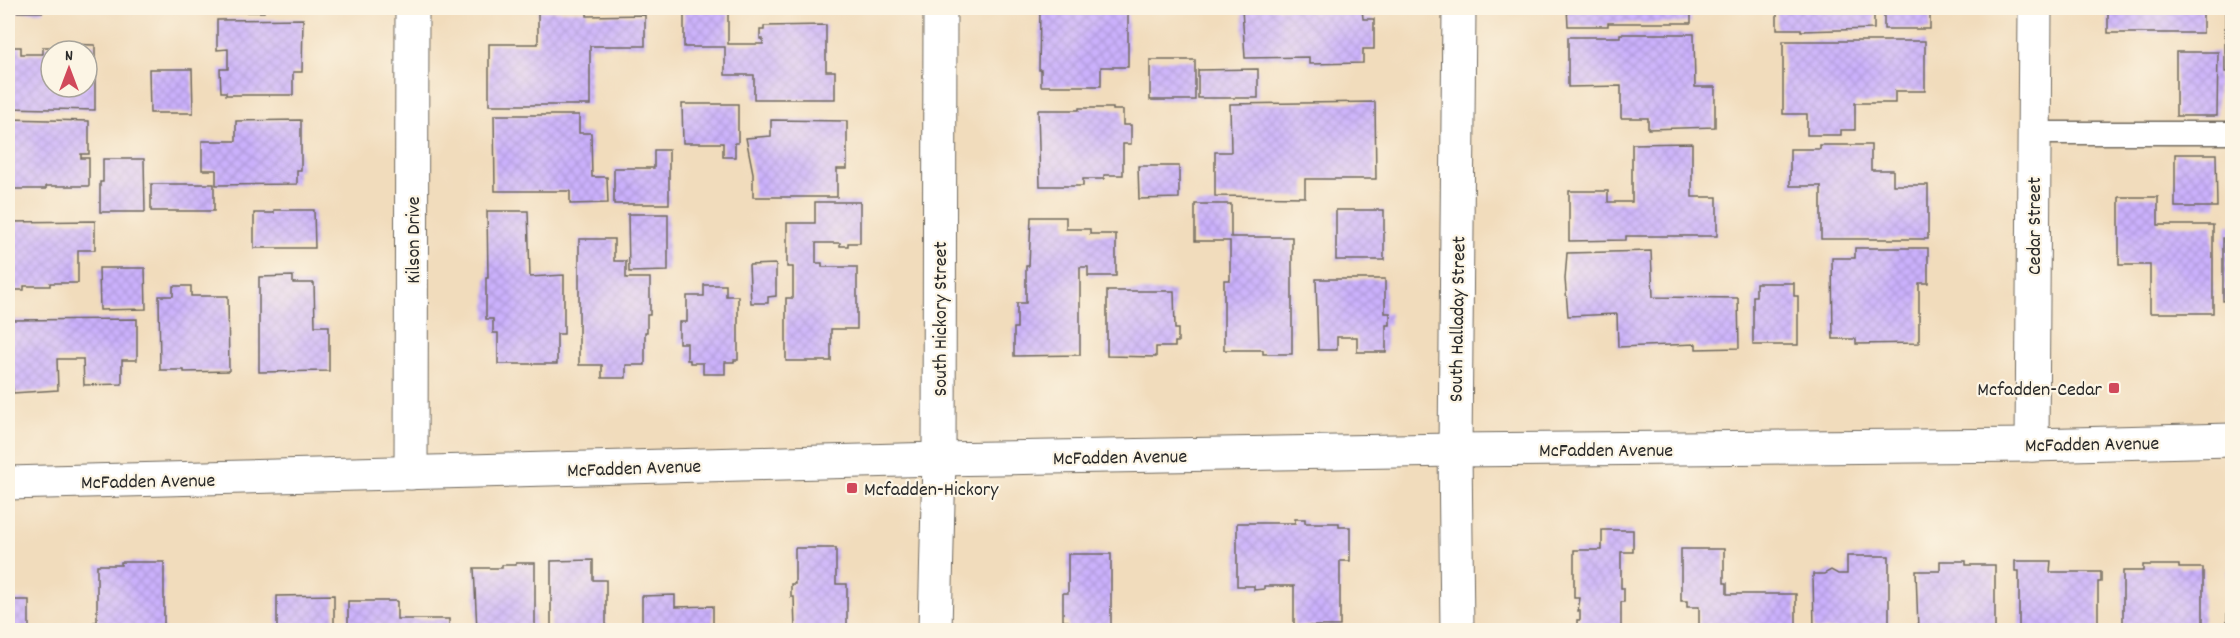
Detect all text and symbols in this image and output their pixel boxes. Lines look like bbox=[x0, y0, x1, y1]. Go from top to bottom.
north arrow bbox=[39, 39, 99, 99]
text: N bbox=[65, 45, 73, 68]
street label: Cedar Street bbox=[2022, 177, 2050, 275]
street label: Kilson Drive bbox=[401, 196, 429, 284]
street label: South Halladay Street bbox=[1444, 236, 1474, 402]
street label: South Hickory Street bbox=[928, 241, 956, 397]
place label: Mcfadden-Cedar bbox=[1977, 377, 2103, 405]
marker: Mcfadden-Cedar bbox=[2107, 381, 2121, 395]
street label: McFadden Avenue bbox=[2025, 431, 2160, 461]
street label: McFadden Avenue bbox=[1539, 438, 1673, 466]
street label: McFadden Avenue bbox=[1053, 444, 1188, 474]
street label: McFadden Avenue bbox=[567, 454, 702, 486]
street label: McFadden Avenue bbox=[81, 468, 216, 498]
place label: Mcfadden-Hickory bbox=[864, 477, 999, 505]
marker: Mcfadden-Hickory bbox=[845, 481, 859, 495]

